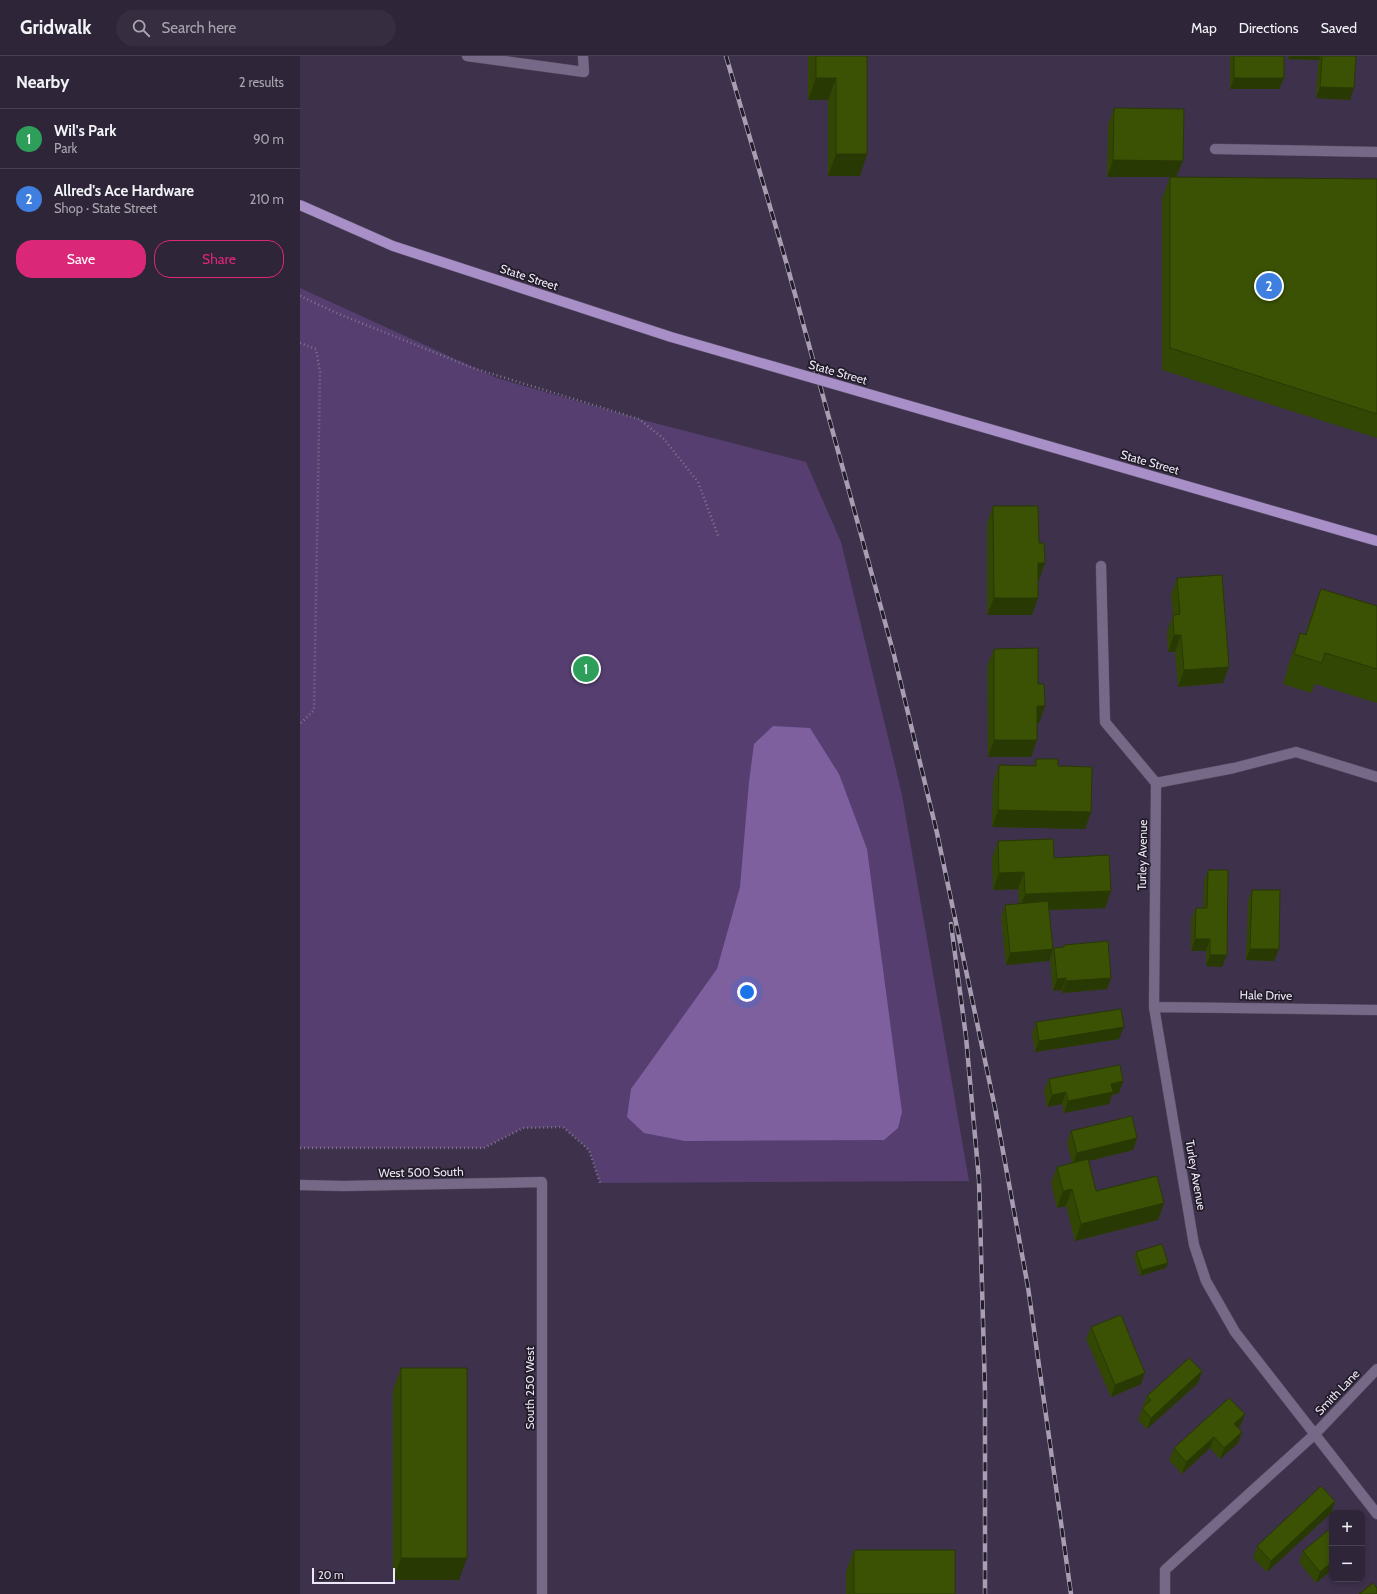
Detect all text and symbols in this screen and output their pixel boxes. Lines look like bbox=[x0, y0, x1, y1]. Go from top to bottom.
search box bbox=[116, 10, 396, 46]
text: Gridwalk bbox=[20, 16, 92, 39]
icon: search bbox=[130, 17, 152, 39]
text: Search here bbox=[162, 19, 236, 37]
text: Map bbox=[1191, 19, 1217, 37]
text: Directions bbox=[1239, 19, 1299, 37]
text: Saved bbox=[1321, 19, 1357, 37]
text: Nearby bbox=[16, 72, 69, 92]
text: 2 results bbox=[239, 74, 284, 90]
text: Wil's Park bbox=[54, 122, 117, 140]
text: 1 bbox=[27, 131, 31, 147]
text: 90 m bbox=[253, 131, 284, 147]
text: Park bbox=[54, 140, 77, 156]
text: Allred's Ace Hardware bbox=[54, 182, 194, 200]
text: 2 bbox=[26, 191, 32, 207]
text: 210 m bbox=[250, 191, 284, 207]
text: Shop · State Street bbox=[54, 200, 157, 216]
button: Save bbox=[16, 240, 146, 278]
button: Share bbox=[154, 240, 284, 278]
street label: State Street bbox=[498, 261, 560, 293]
pin: 2 bbox=[1256, 271, 1282, 301]
street label: State Street bbox=[807, 356, 869, 388]
street label: State Street bbox=[1119, 446, 1181, 478]
pin: 1 bbox=[573, 654, 599, 684]
street label: Turley Avenue bbox=[1134, 819, 1150, 891]
your location bbox=[737, 982, 757, 1002]
street label: Hale Drive bbox=[1240, 987, 1292, 1003]
street label: Turley Avenue bbox=[1182, 1139, 1210, 1211]
street label: West 500 South bbox=[378, 1164, 464, 1180]
street label: South 250 West bbox=[522, 1346, 537, 1430]
street label: Smith Lane bbox=[1311, 1366, 1363, 1418]
map controls bbox=[1329, 1510, 1365, 1582]
button: + bbox=[1329, 1510, 1365, 1546]
button: − bbox=[1329, 1546, 1365, 1582]
scale bar bbox=[312, 1566, 395, 1585]
text: 20 m bbox=[318, 1568, 344, 1582]

